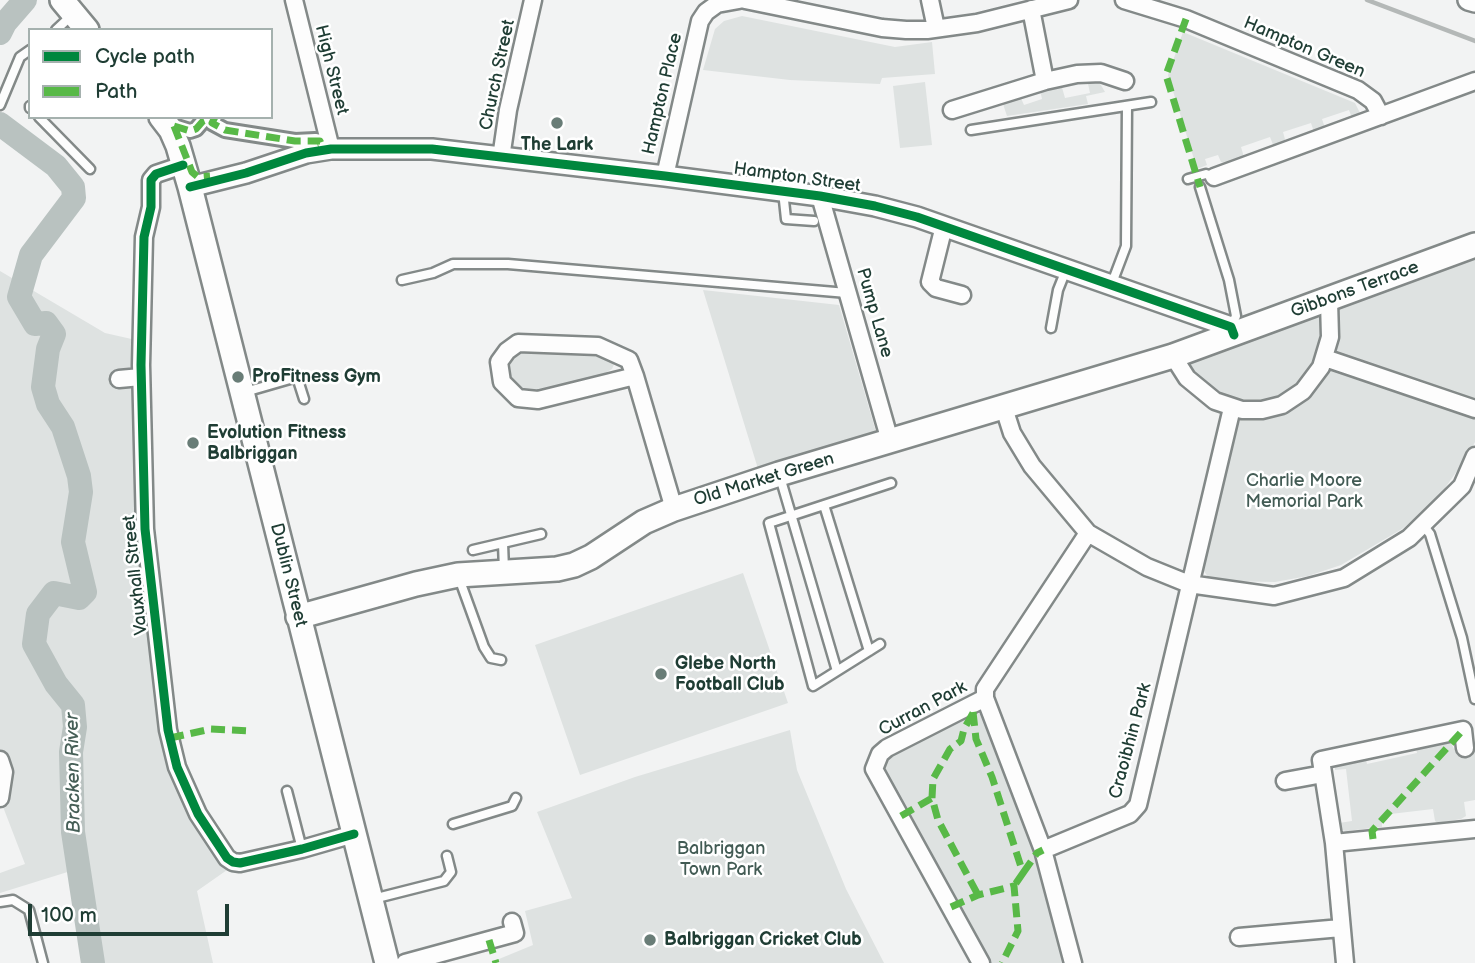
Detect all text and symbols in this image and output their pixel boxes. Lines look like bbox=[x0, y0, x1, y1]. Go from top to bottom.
street label: Hampton Green bbox=[1240, 13, 1368, 83]
street label: Church Street bbox=[476, 18, 520, 132]
street label: High Street bbox=[309, 23, 353, 117]
legend bbox=[28, 28, 273, 119]
street label: Hampton Place bbox=[638, 31, 688, 157]
text: Cycle path bbox=[95, 44, 195, 69]
text: Path bbox=[95, 79, 137, 104]
marker: The Lark bbox=[549, 115, 565, 131]
place label: The Lark bbox=[521, 134, 593, 156]
street label: Hampton Street bbox=[732, 158, 862, 198]
street label: Gibbons Terrace bbox=[1288, 257, 1422, 323]
street label: Pump Lane bbox=[851, 266, 897, 360]
place label: ProFitness Gym bbox=[252, 366, 381, 388]
marker: ProFitness Gym bbox=[230, 369, 246, 385]
place label: Evolution Fitness Balbriggan bbox=[207, 422, 346, 464]
marker: Evolution Fitness Balbriggan bbox=[185, 435, 201, 451]
street label: Old Market Green bbox=[691, 448, 837, 512]
park label: Charlie Moore Memorial Park bbox=[1245, 470, 1363, 512]
street label: Vauxhall Street bbox=[119, 514, 153, 636]
street label: Dublin Street bbox=[265, 521, 311, 629]
place label: Glebe North Football Club bbox=[675, 653, 785, 696]
marker: Glebe North Football Club bbox=[653, 666, 669, 682]
street label: Curran Park bbox=[875, 677, 971, 741]
street label: Craoibhin Park bbox=[1105, 681, 1157, 801]
water label: Bracken River bbox=[62, 713, 86, 833]
park label: Balbriggan Town Park bbox=[677, 838, 765, 880]
scale bar bbox=[32, 890, 233, 934]
text: 100 m bbox=[41, 903, 97, 928]
place label: Balbriggan Cricket Club bbox=[664, 929, 862, 951]
marker: Balbriggan Cricket Club bbox=[642, 932, 658, 948]

